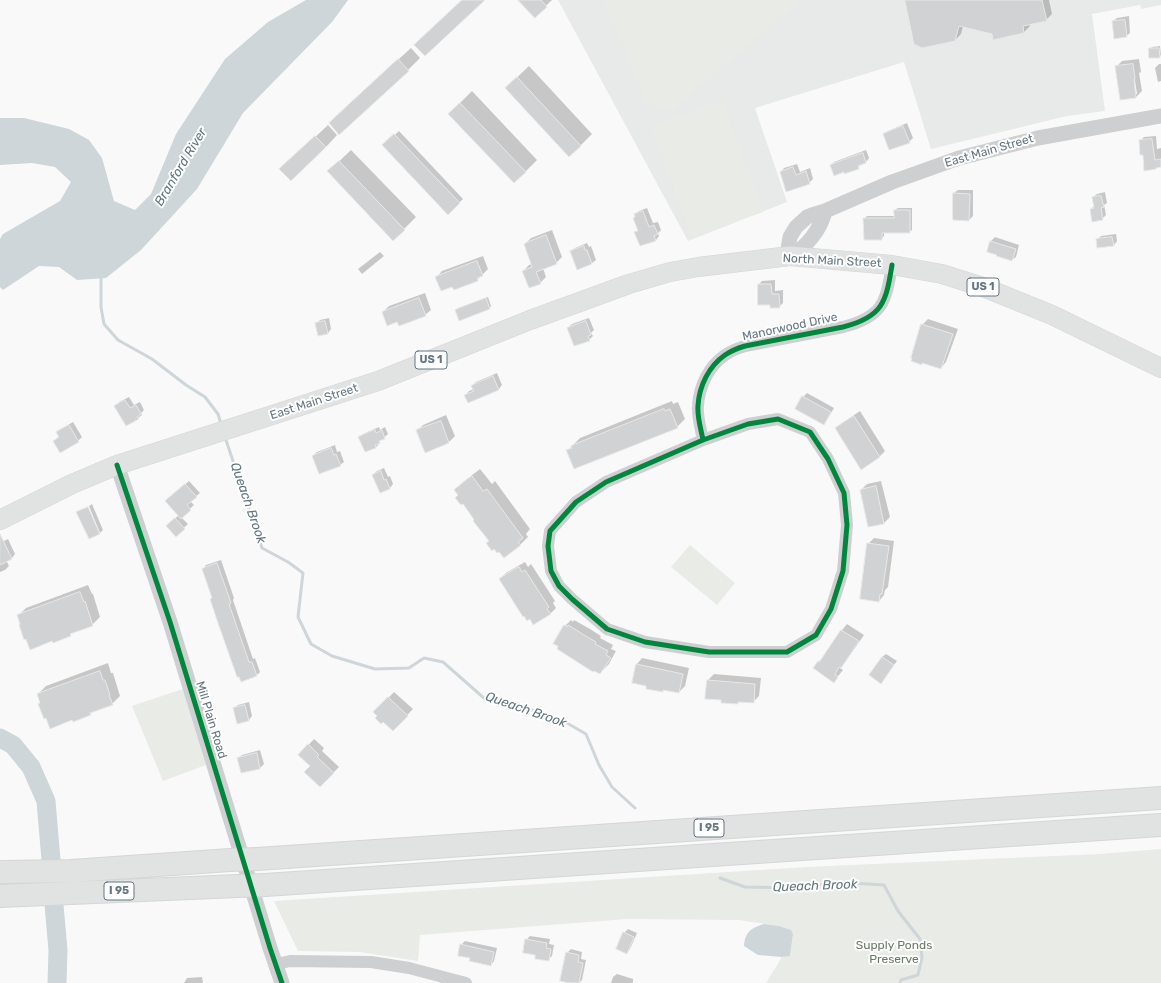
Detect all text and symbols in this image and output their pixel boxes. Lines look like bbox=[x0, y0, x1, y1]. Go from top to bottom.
water label: Branford River bbox=[152, 125, 210, 209]
street label: East Main Street bbox=[943, 131, 1035, 171]
street label: North Main Street bbox=[782, 251, 882, 271]
road number: US 1 bbox=[967, 278, 999, 296]
street label: Manorwood Drive bbox=[741, 310, 839, 344]
road number: US 1 bbox=[415, 351, 447, 369]
street label: East Main Street bbox=[268, 381, 360, 423]
water label: Queach Brook bbox=[227, 460, 269, 546]
street label: Mill Plain Road bbox=[192, 680, 230, 760]
water label: Queach Brook bbox=[483, 689, 569, 731]
road number: I 95 bbox=[694, 819, 724, 837]
water label: Queach Brook bbox=[772, 877, 858, 895]
road number: I 95 bbox=[104, 882, 134, 900]
park label: Supply Ponds Preserve bbox=[856, 939, 932, 967]

